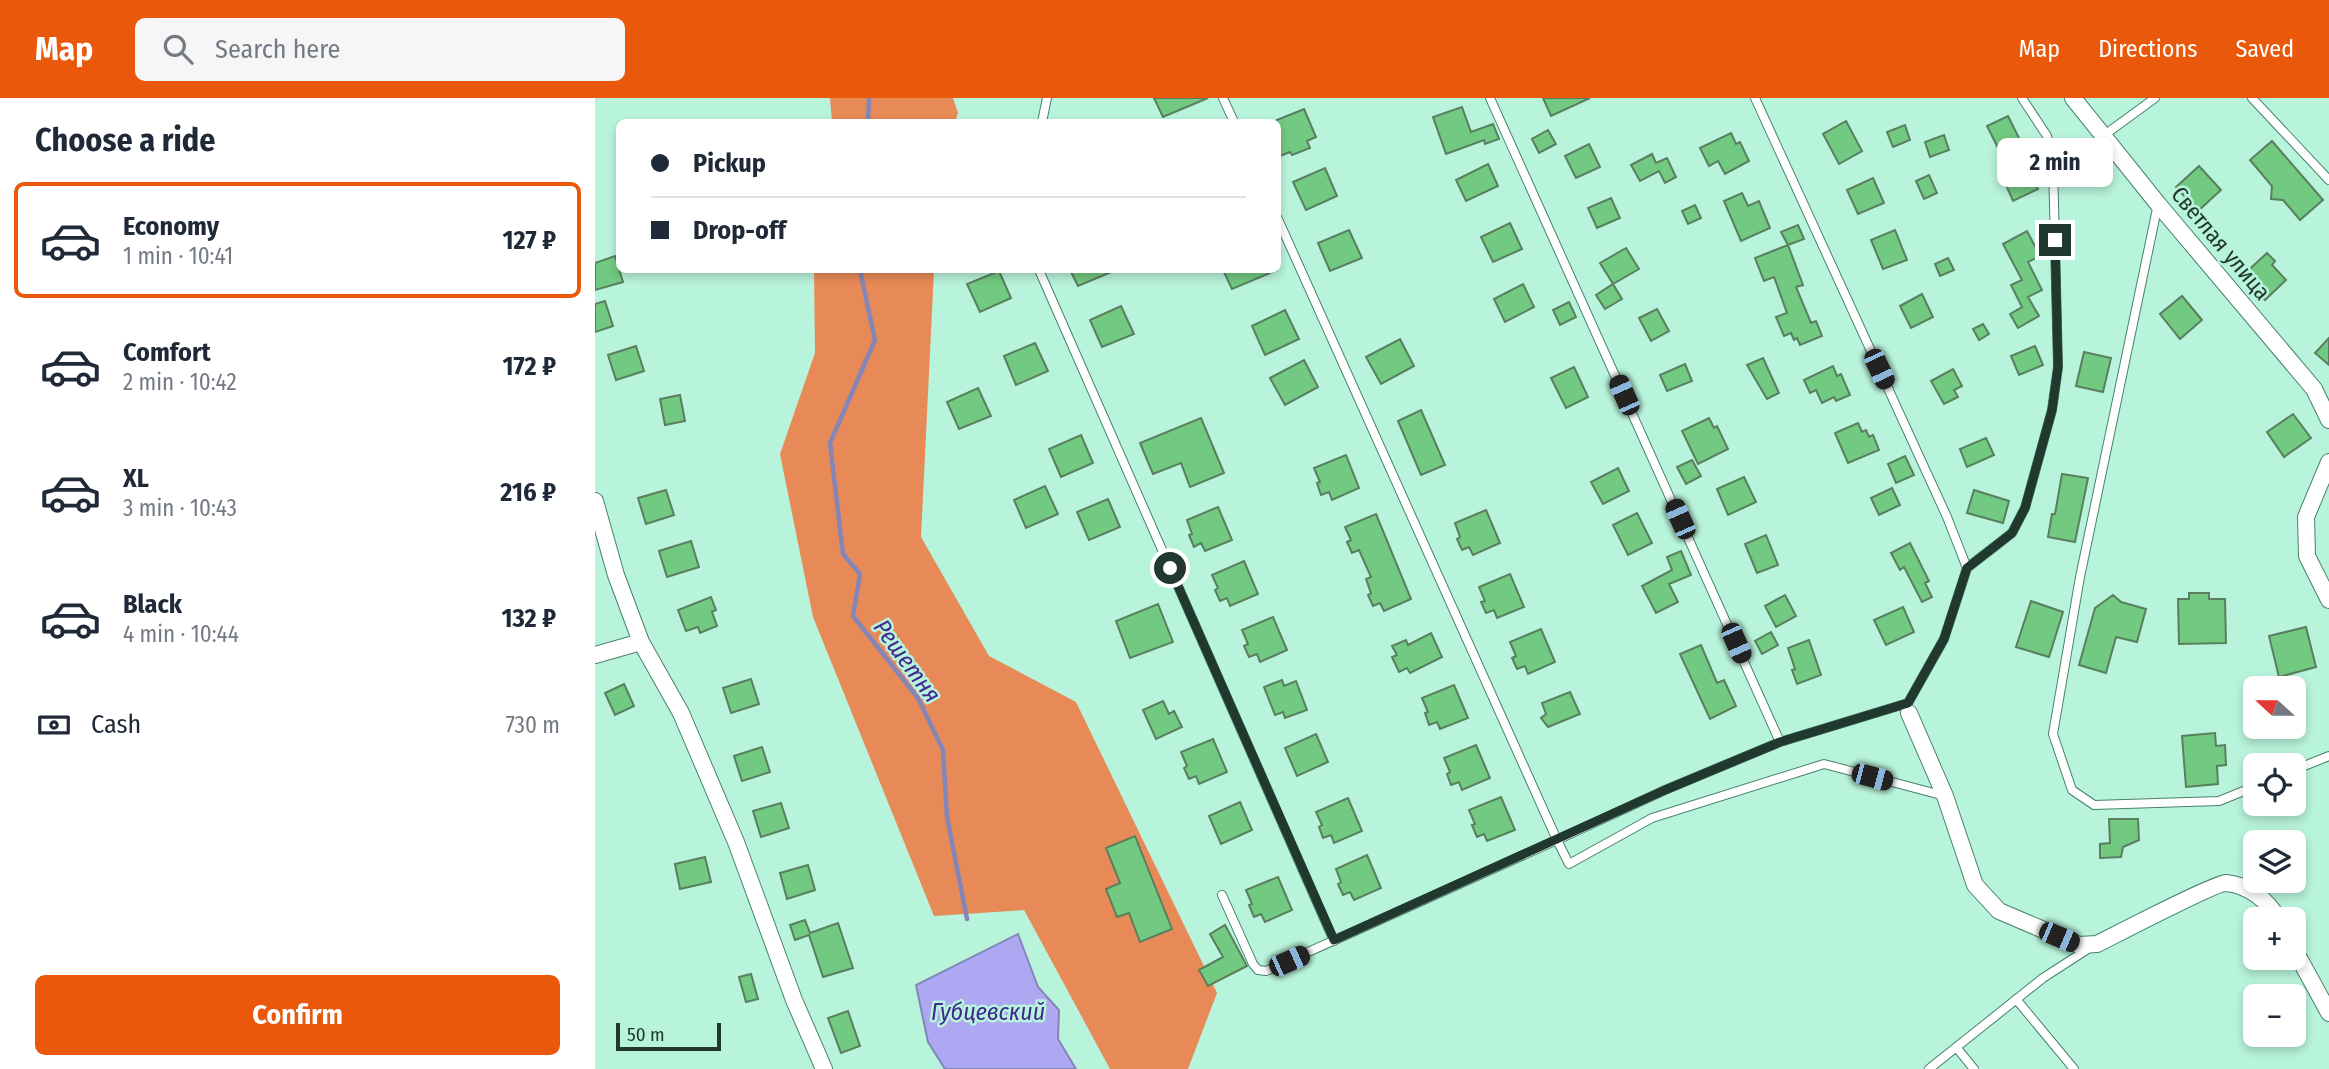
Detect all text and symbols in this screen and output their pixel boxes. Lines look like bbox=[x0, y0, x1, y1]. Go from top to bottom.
search box bbox=[135, 18, 625, 81]
text: Map bbox=[35, 29, 93, 69]
icon: search bbox=[159, 30, 197, 68]
text: Search here bbox=[215, 34, 340, 65]
text: Map bbox=[2019, 35, 2060, 63]
text: Directions bbox=[2098, 35, 2197, 63]
text: Saved bbox=[2235, 35, 2294, 63]
text: Choose a ride bbox=[35, 121, 216, 159]
callout: 2 min bbox=[1997, 138, 2113, 188]
text: Pickup bbox=[693, 148, 766, 179]
text: 2 min bbox=[2030, 148, 2081, 176]
street label: Светлая улица bbox=[2165, 181, 2277, 305]
icon: car bbox=[39, 209, 102, 272]
text: Economy bbox=[123, 211, 219, 242]
text: Drop-off bbox=[693, 215, 786, 246]
route end bbox=[2039, 224, 2071, 256]
text: 127 ₽ bbox=[503, 225, 556, 256]
text: 1 min · 10:41 bbox=[123, 242, 233, 270]
icon: car bbox=[39, 335, 102, 398]
text: Comfort bbox=[123, 337, 211, 368]
car bbox=[1861, 346, 1898, 392]
text: 172 ₽ bbox=[502, 351, 556, 382]
text: 2 min · 10:42 bbox=[123, 368, 237, 396]
car bbox=[1606, 372, 1643, 418]
icon: car bbox=[39, 461, 102, 524]
text: XL bbox=[123, 463, 149, 494]
text: 216 ₽ bbox=[500, 477, 556, 508]
text: 3 min · 10:43 bbox=[123, 494, 237, 522]
car bbox=[1662, 496, 1699, 542]
route start bbox=[1154, 552, 1186, 584]
icon: car bbox=[39, 587, 102, 650]
text: Black bbox=[123, 589, 182, 620]
text: 132 ₽ bbox=[501, 603, 556, 634]
water label: Решетня bbox=[868, 614, 946, 708]
text: 4 min · 10:44 bbox=[123, 620, 239, 648]
car bbox=[1718, 620, 1755, 666]
north arrow bbox=[2243, 676, 2307, 738]
map controls bbox=[2243, 676, 2306, 1047]
icon: cash bbox=[35, 706, 73, 744]
text: Cash bbox=[91, 709, 141, 740]
text: 730 m bbox=[505, 711, 560, 739]
button: locate bbox=[2243, 753, 2306, 816]
car bbox=[1849, 761, 1896, 793]
button: layers bbox=[2243, 830, 2306, 893]
button: + bbox=[2243, 907, 2306, 970]
car bbox=[2036, 919, 2083, 955]
car bbox=[1266, 943, 1313, 979]
button: Confirm bbox=[35, 975, 560, 1055]
button: − bbox=[2243, 984, 2306, 1047]
water label: Губцевский bbox=[931, 998, 1045, 1026]
scale bar bbox=[616, 1020, 721, 1052]
text: 50 m bbox=[627, 1023, 665, 1046]

